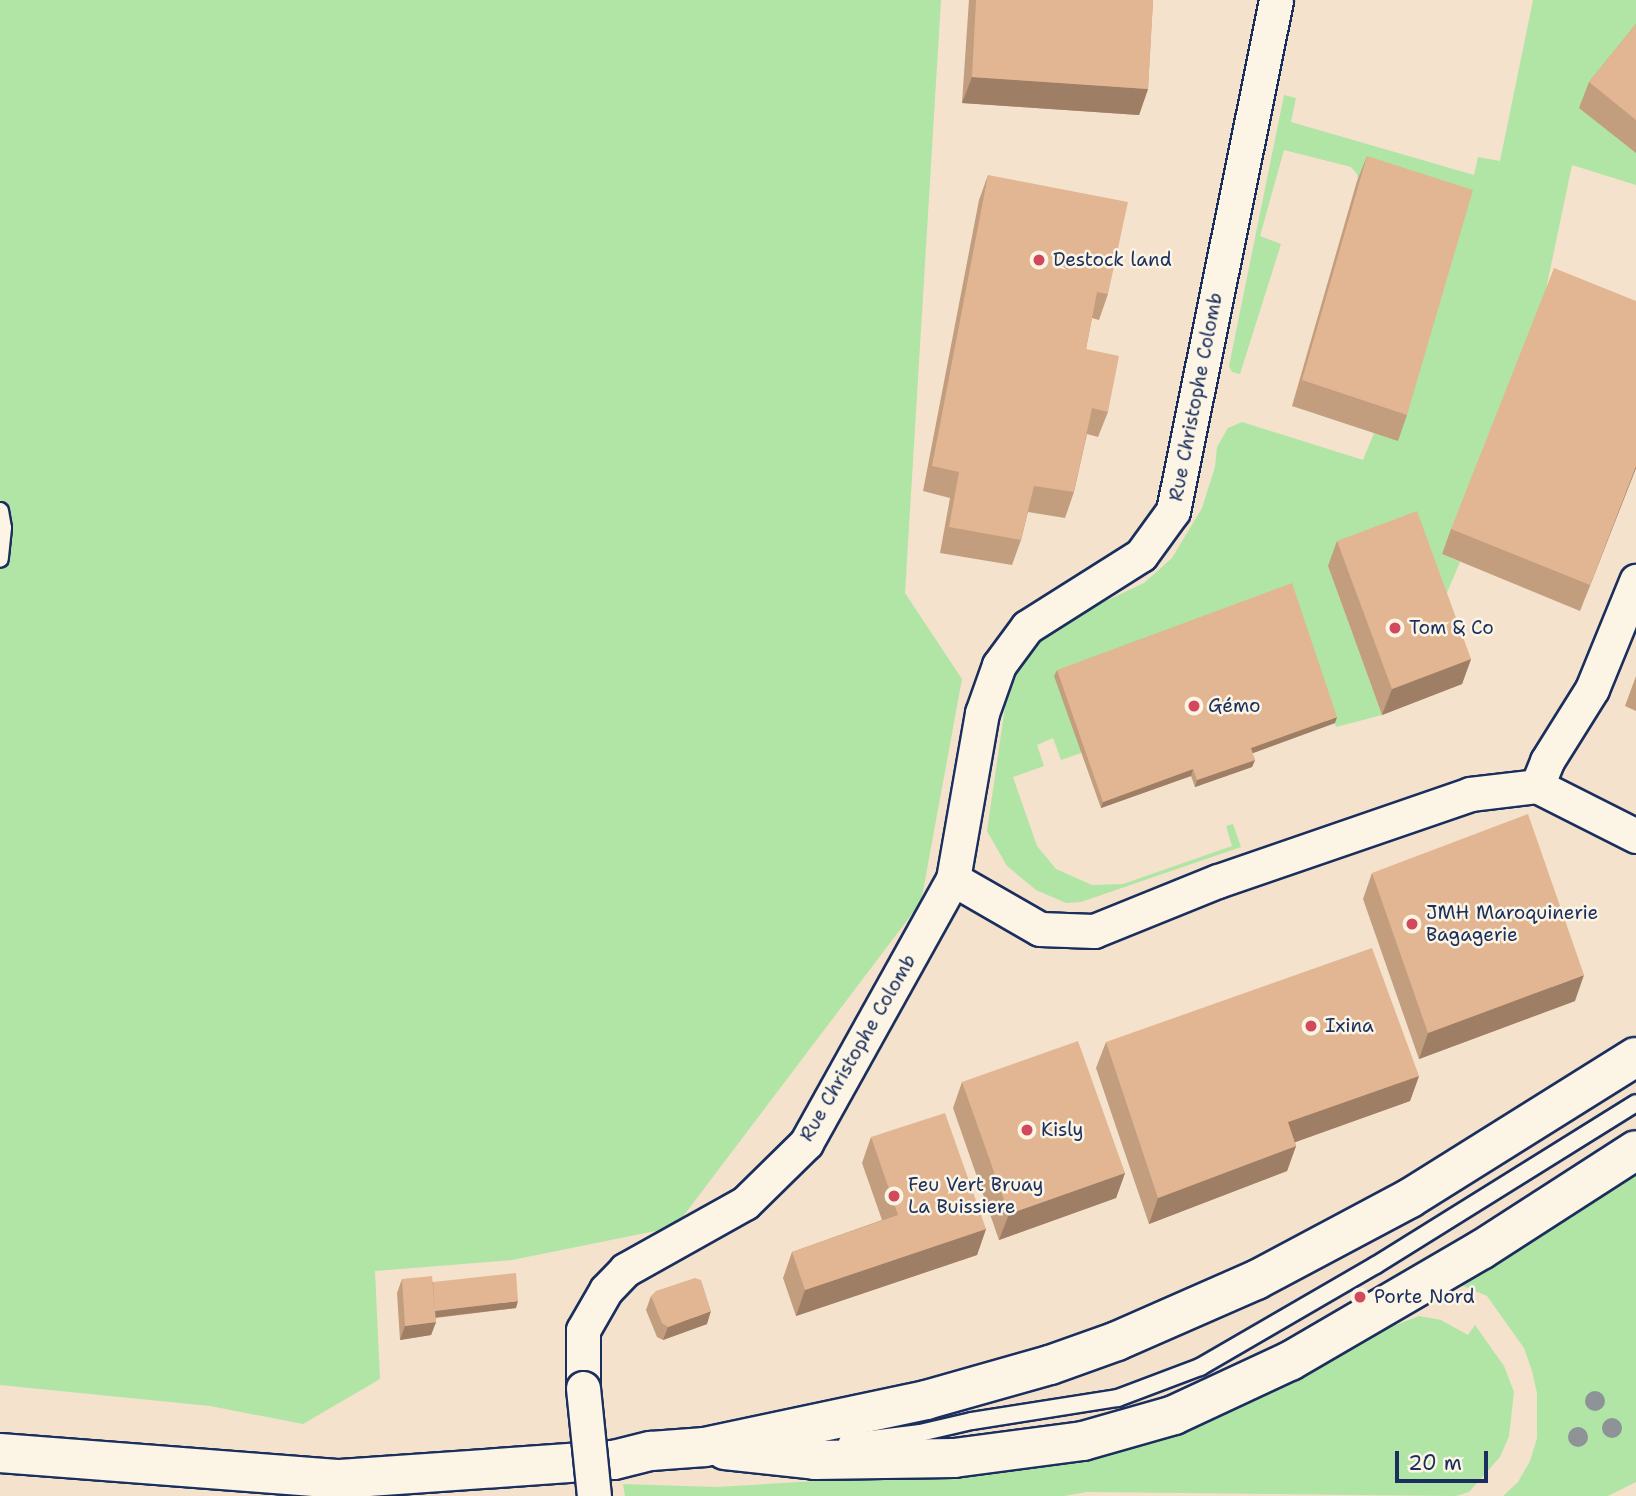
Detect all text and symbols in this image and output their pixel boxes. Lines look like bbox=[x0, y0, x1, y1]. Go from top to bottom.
place label: Destock land bbox=[1053, 249, 1172, 271]
marker: Destock land bbox=[1031, 252, 1047, 268]
street label: Rue Christophe Colomb bbox=[1165, 291, 1227, 503]
place label: Tom & Co bbox=[1409, 617, 1494, 639]
marker: Tom & Co bbox=[1387, 620, 1403, 636]
place label: Gémo bbox=[1208, 695, 1261, 717]
marker: Gémo bbox=[1186, 698, 1202, 714]
place label: JMH Maroquinerie Bagagerie bbox=[1426, 902, 1598, 946]
marker: JMH Maroquinerie Bagagerie bbox=[1404, 916, 1420, 932]
street label: Rue Christophe Colomb bbox=[795, 951, 921, 1145]
place label: Ixina bbox=[1325, 1015, 1374, 1037]
marker: Ixina bbox=[1303, 1018, 1319, 1034]
place label: Kisly bbox=[1041, 1119, 1083, 1141]
marker: Kisly bbox=[1019, 1122, 1035, 1138]
place label: Feu Vert Bruay La Buissiere bbox=[908, 1174, 1043, 1218]
marker: Feu Vert Bruay La Buissiere bbox=[886, 1188, 902, 1204]
place label: Porte Nord bbox=[1374, 1286, 1475, 1308]
marker: Porte Nord bbox=[1352, 1289, 1368, 1305]
scale bar bbox=[1398, 1436, 1491, 1480]
text: 20 m bbox=[1408, 1449, 1462, 1477]

